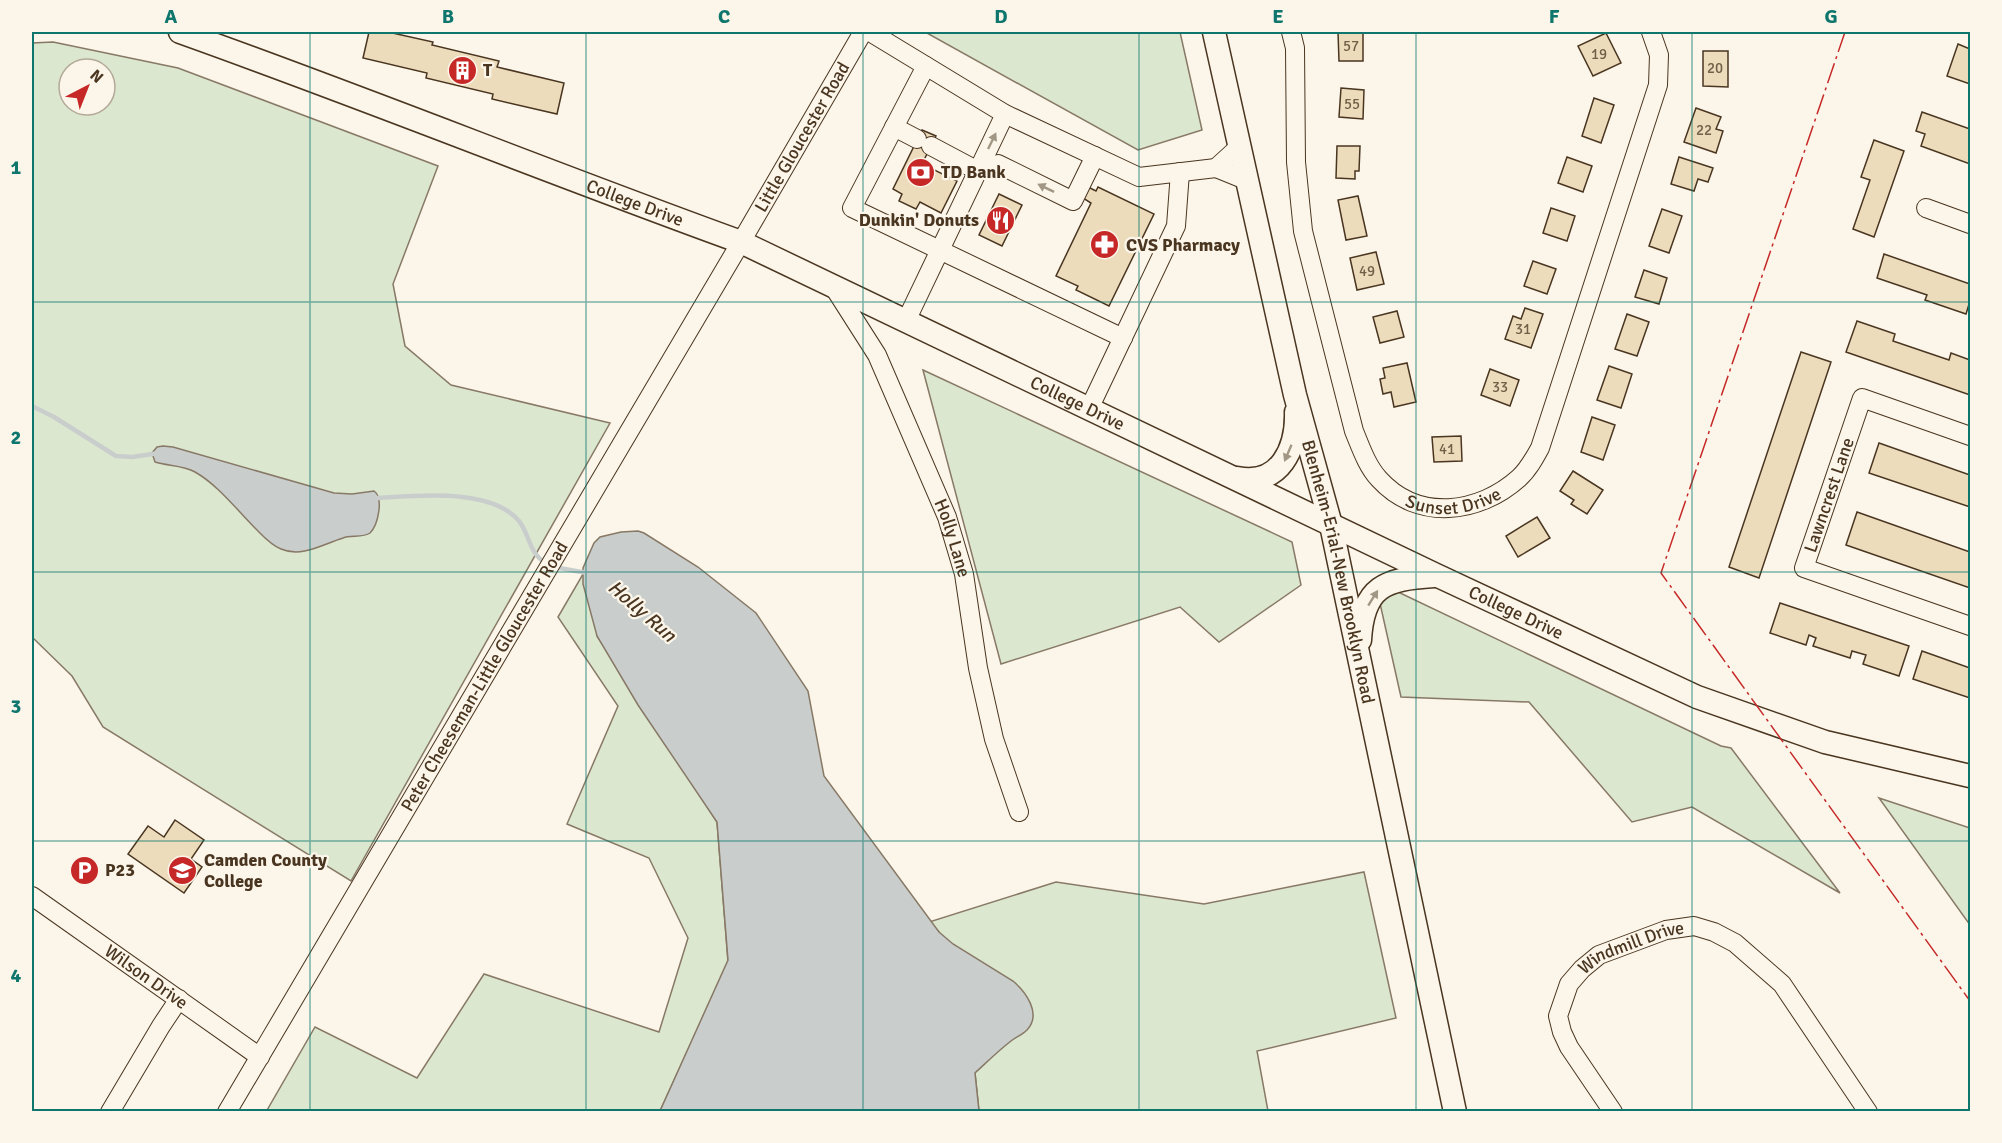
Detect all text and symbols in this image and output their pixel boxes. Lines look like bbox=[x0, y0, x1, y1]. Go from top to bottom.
text: A bbox=[165, 4, 178, 29]
text: B bbox=[442, 4, 454, 29]
text: C bbox=[718, 4, 730, 29]
text: D bbox=[994, 4, 1008, 29]
text: E bbox=[1272, 4, 1284, 29]
text: F bbox=[1549, 4, 1560, 29]
text: G bbox=[1824, 4, 1838, 29]
house number: 57 bbox=[1343, 37, 1359, 55]
house number: 19 bbox=[1591, 45, 1607, 63]
building icon: T bbox=[446, 54, 478, 86]
north arrow bbox=[57, 57, 117, 117]
street label: Little Gloucester Road bbox=[750, 58, 854, 216]
place label: T bbox=[483, 59, 493, 81]
house number: 20 bbox=[1707, 59, 1723, 77]
text: N bbox=[86, 65, 107, 88]
house number: 55 bbox=[1344, 95, 1360, 113]
house number: 22 bbox=[1696, 121, 1712, 139]
one-way arrow bbox=[988, 132, 997, 149]
text: 1 bbox=[11, 155, 22, 180]
bank icon: TD Bank bbox=[904, 156, 936, 188]
place label: TD Bank bbox=[941, 161, 1006, 183]
street label: College Drive bbox=[583, 175, 687, 231]
one-way arrow bbox=[1038, 183, 1055, 192]
restaurant icon: Dunkin' Donuts bbox=[984, 204, 1016, 236]
place label: Dunkin' Donuts bbox=[859, 209, 979, 231]
pharmacy icon: CVS Pharmacy bbox=[1089, 229, 1121, 261]
place label: CVS Pharmacy bbox=[1126, 234, 1240, 256]
house number: 49 bbox=[1359, 262, 1375, 280]
house number: 31 bbox=[1515, 320, 1531, 338]
street label: College Drive bbox=[1027, 371, 1128, 435]
house number: 33 bbox=[1492, 378, 1508, 396]
text: 2 bbox=[11, 425, 21, 450]
street label: Lawncrest Lane bbox=[1799, 435, 1859, 555]
street label: Blenheim-Erial-New Brooklyn Road bbox=[1297, 437, 1379, 706]
house number: 41 bbox=[1439, 440, 1455, 458]
one-way arrow bbox=[1283, 444, 1292, 461]
street label: Sunset Drive bbox=[1402, 483, 1505, 519]
street label: Holly Lane bbox=[929, 495, 975, 580]
street label: Peter Cheeseman-Little Gloucester Road bbox=[396, 537, 573, 815]
water label: Holly Run bbox=[603, 575, 682, 648]
street label: College Drive bbox=[1465, 581, 1567, 644]
one-way arrow bbox=[1367, 590, 1378, 606]
text: 3 bbox=[11, 694, 21, 719]
place label: Camden County College bbox=[204, 849, 327, 892]
parking icon: P23 bbox=[68, 854, 100, 886]
school or university icon: Camden County College bbox=[167, 854, 199, 886]
place label: P23 bbox=[105, 859, 135, 881]
street label: Windmill Drive bbox=[1573, 917, 1685, 979]
street label: Wilson Drive bbox=[100, 940, 192, 1014]
text: 4 bbox=[11, 963, 22, 988]

